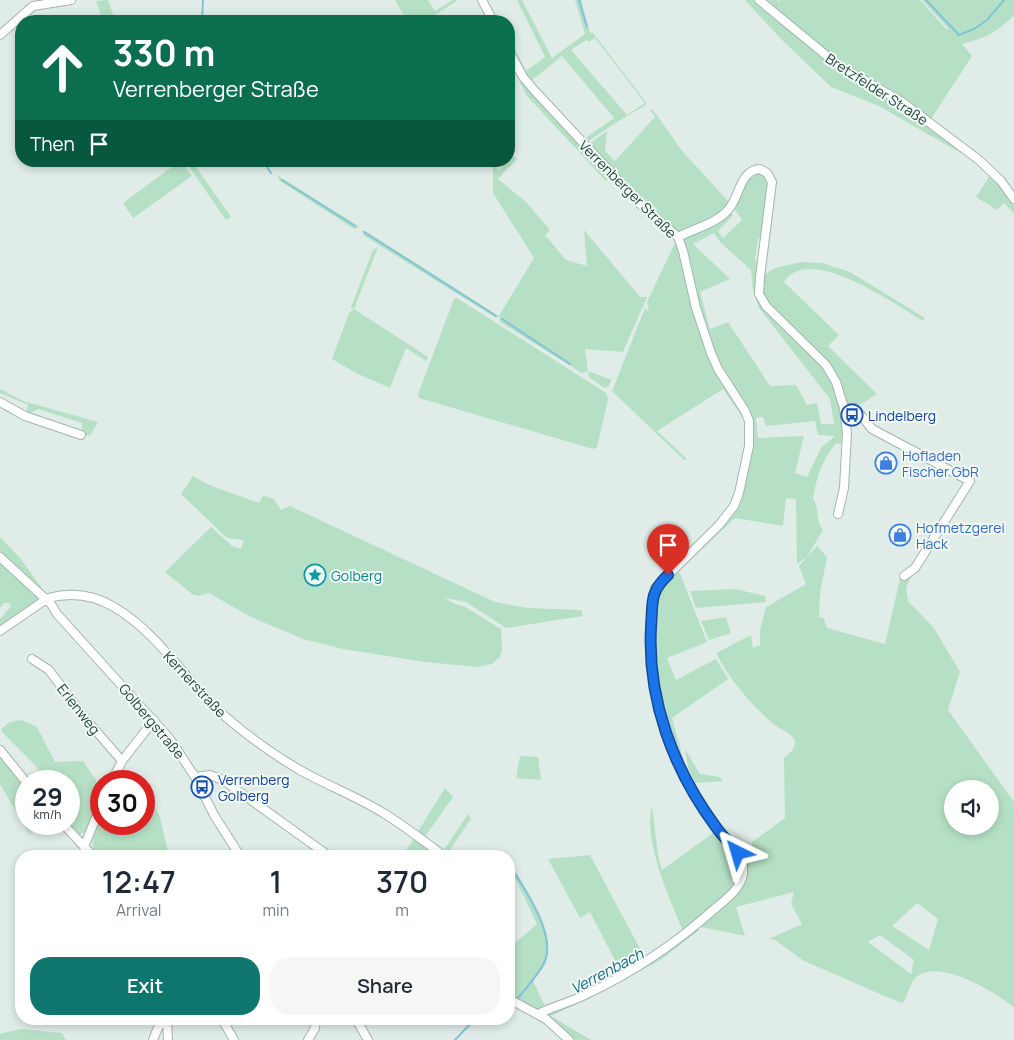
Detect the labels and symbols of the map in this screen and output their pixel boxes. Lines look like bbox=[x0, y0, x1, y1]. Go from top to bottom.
street label: Bretzfelder Straße bbox=[822, 49, 932, 129]
street label: Verrenberger Straße bbox=[575, 136, 681, 242]
bus stop icon: Lindelberg bbox=[840, 403, 864, 427]
place label: Lindelberg bbox=[868, 406, 936, 425]
place label: Hofladen Fischer GbR bbox=[902, 446, 979, 481]
shop icon: Hofladen Fischer GbR bbox=[874, 451, 898, 475]
place label: Hofmetzgerei Hack bbox=[916, 518, 1005, 553]
shop icon: Hofmetzgerei Hack bbox=[888, 523, 912, 547]
pin bbox=[647, 524, 689, 575]
place icon: Golberg bbox=[303, 563, 327, 587]
place label: Golberg bbox=[331, 566, 382, 585]
street label: Kernerstraße bbox=[159, 647, 231, 721]
street label: Golbergstraße bbox=[115, 679, 189, 763]
street label: Erlenweg bbox=[53, 680, 105, 738]
speed limit sign: 30 bbox=[90, 770, 155, 835]
place label: Verrenberg Golberg bbox=[218, 770, 290, 805]
bus stop icon: Verrenberg Golberg bbox=[190, 775, 214, 799]
position arrow bbox=[711, 826, 763, 878]
water label: Verrenbach bbox=[567, 943, 648, 999]

